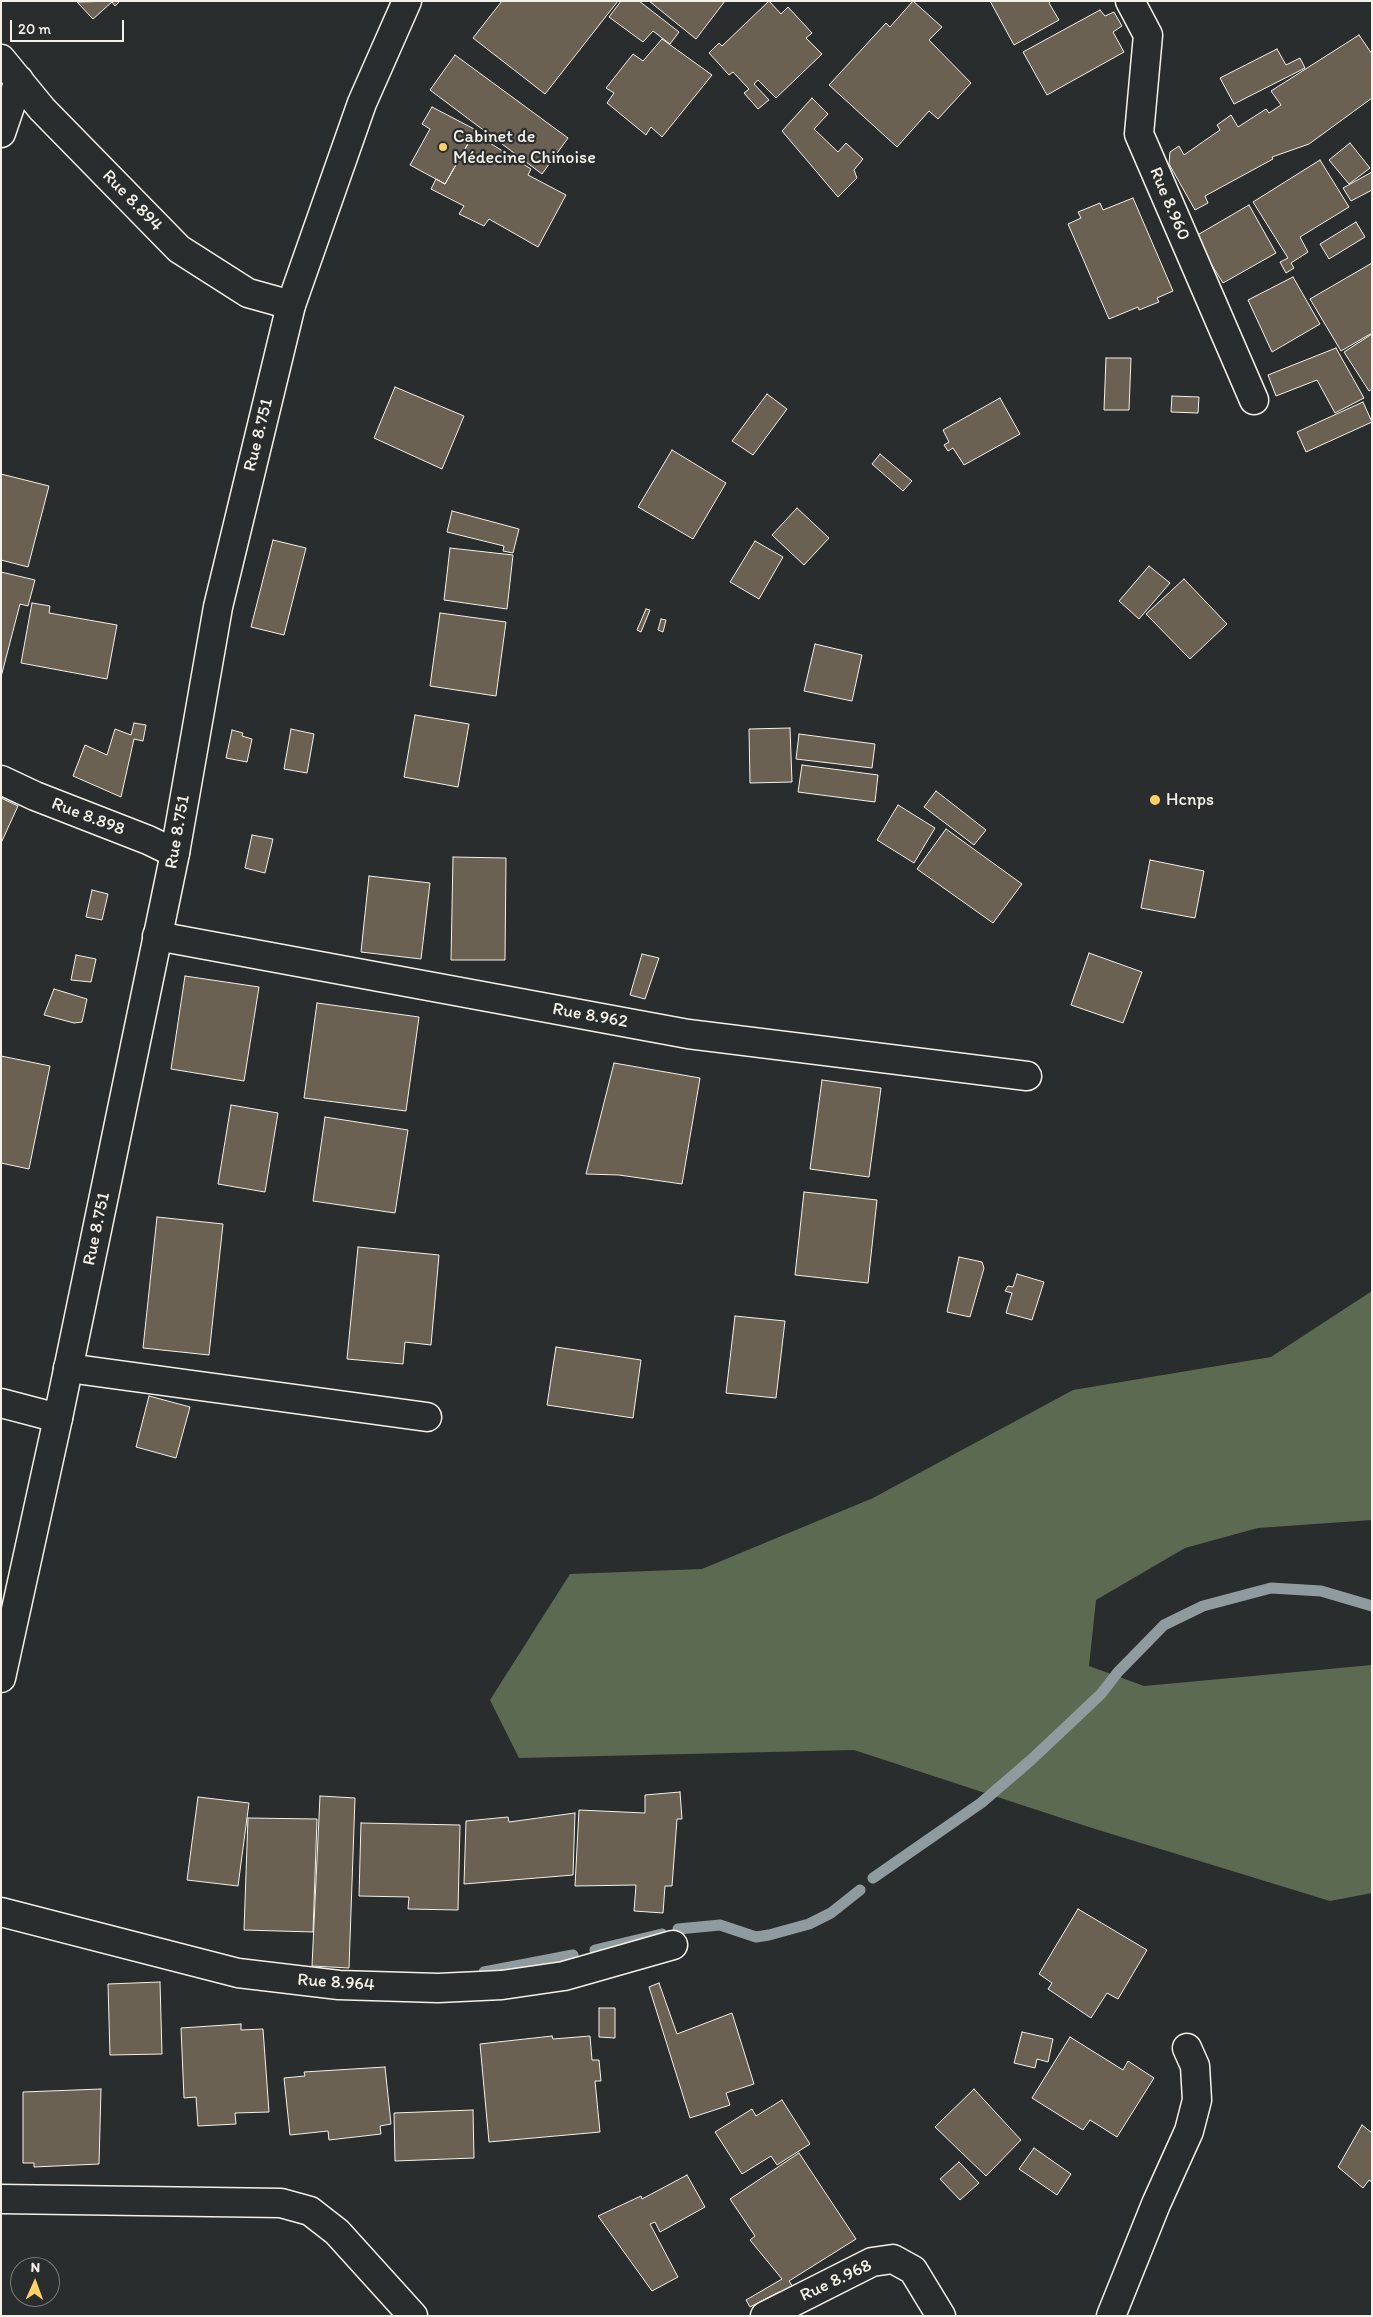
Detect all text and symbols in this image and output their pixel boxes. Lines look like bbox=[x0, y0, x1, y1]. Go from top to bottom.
scale bar bbox=[12, 10, 126, 42]
text: 20 m bbox=[18, 20, 51, 38]
place label: Cabinet de Médecine Chinoise bbox=[453, 126, 596, 168]
marker: Cabinet de Médecine Chinoise bbox=[437, 141, 449, 153]
street label: Rue 8.960 bbox=[1144, 164, 1194, 244]
street label: Rue 8.894 bbox=[97, 166, 167, 236]
street label: Rue 8.751 bbox=[240, 396, 278, 474]
place label: Hcnps bbox=[1166, 789, 1214, 811]
street label: Rue 8.898 bbox=[48, 793, 128, 841]
street label: Rue 8.751 bbox=[161, 793, 195, 871]
marker: Hcnps bbox=[1148, 793, 1162, 807]
street label: Rue 8.962 bbox=[551, 999, 629, 1033]
street label: Rue 8.751 bbox=[79, 1190, 115, 1268]
street label: Rue 8.964 bbox=[297, 1970, 375, 1996]
street label: Rue 8.968 bbox=[797, 2255, 875, 2307]
north arrow bbox=[10, 2257, 60, 2307]
text: N bbox=[30, 2259, 41, 2276]

